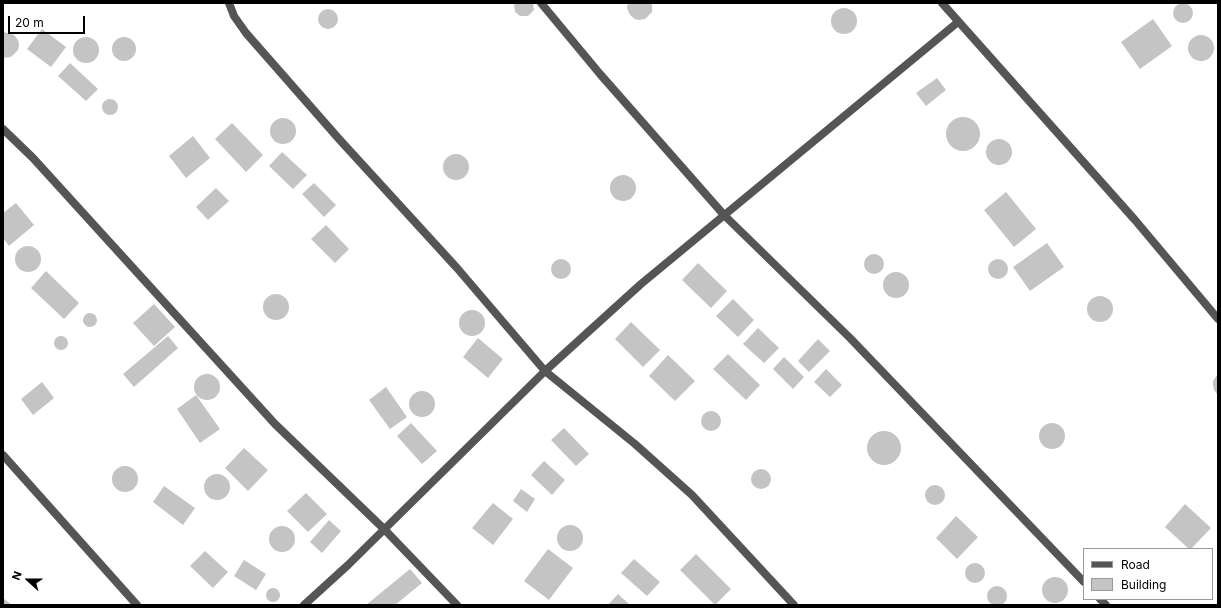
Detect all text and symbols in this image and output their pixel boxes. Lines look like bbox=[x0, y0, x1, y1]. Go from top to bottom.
scale bar bbox=[10, 8, 87, 34]
text: 20 m bbox=[15, 15, 44, 30]
legend bbox=[1083, 548, 1213, 600]
text: Road bbox=[1121, 557, 1150, 572]
north arrow bbox=[8, 560, 48, 600]
text: N bbox=[9, 569, 25, 582]
text: Building bbox=[1121, 577, 1166, 592]

